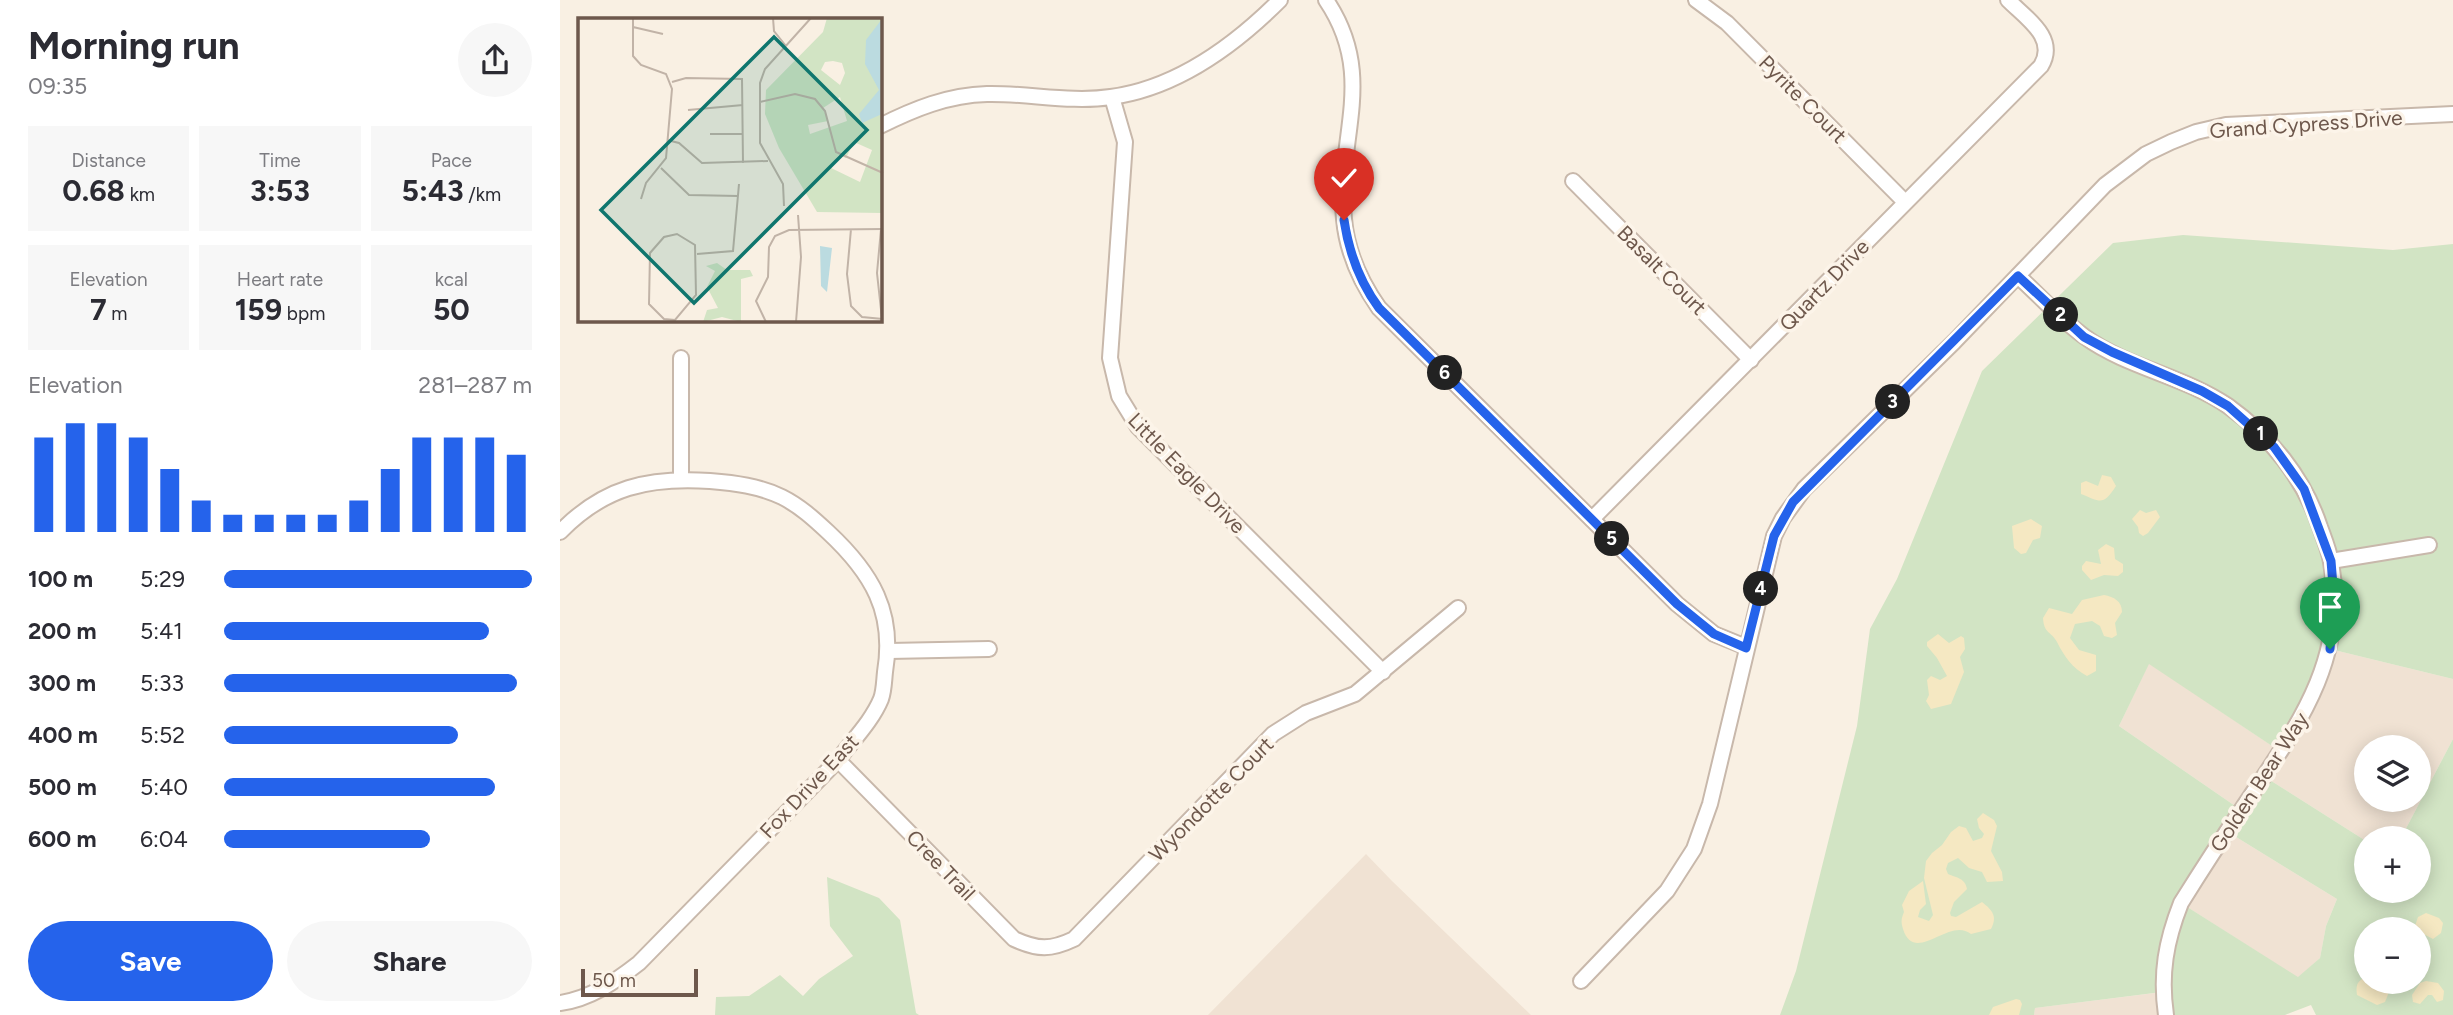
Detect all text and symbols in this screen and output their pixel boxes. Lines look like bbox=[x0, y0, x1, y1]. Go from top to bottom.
inset map bbox=[578, 18, 882, 322]
text: Morning run bbox=[28, 23, 240, 69]
button: share bbox=[458, 23, 532, 97]
street label: Pyrite Court bbox=[1754, 50, 1852, 148]
text: 09:35 bbox=[28, 72, 87, 100]
street label: Grand Cypress Drive bbox=[2209, 105, 2403, 143]
pin bbox=[1314, 148, 1374, 220]
text: Distance bbox=[71, 149, 146, 172]
text: Time bbox=[259, 149, 301, 172]
text: Pace bbox=[431, 149, 472, 172]
icon: check bbox=[1325, 159, 1363, 197]
text: 0.68 bbox=[62, 172, 125, 209]
text: 3:53 bbox=[250, 172, 310, 209]
text: 5:43 bbox=[402, 172, 464, 209]
text: km bbox=[125, 183, 155, 206]
text: /km bbox=[464, 183, 501, 206]
street label: Basalt Court bbox=[1612, 220, 1712, 320]
street label: Quartz Drive bbox=[1774, 234, 1874, 336]
text: Elevation bbox=[70, 268, 148, 291]
text: Heart rate bbox=[237, 268, 323, 291]
text: kcal bbox=[435, 268, 468, 291]
text: 7 bbox=[90, 291, 107, 328]
text: 159 bbox=[235, 291, 282, 328]
text: 50 bbox=[433, 291, 470, 328]
pin: 2 bbox=[2044, 298, 2078, 332]
text: m bbox=[107, 302, 127, 325]
text: bpm bbox=[282, 302, 325, 325]
text: 2 bbox=[2055, 303, 2066, 326]
pin: 6 bbox=[1428, 356, 1463, 390]
text: 6 bbox=[1439, 361, 1450, 384]
text: Elevation bbox=[28, 371, 123, 399]
text: 281–287 m bbox=[418, 371, 532, 399]
pin: 3 bbox=[1876, 384, 1910, 420]
text: 3 bbox=[1887, 390, 1898, 413]
street label: Little Eagle Drive bbox=[1123, 407, 1251, 539]
pin: 1 bbox=[2244, 416, 2278, 452]
text: 1 bbox=[2256, 422, 2265, 445]
pin: 5 bbox=[1594, 522, 1630, 556]
text: 5 bbox=[1606, 527, 1617, 550]
text: 100 m bbox=[28, 565, 93, 593]
text: 5:29 bbox=[140, 565, 185, 593]
pin: 4 bbox=[1744, 572, 1778, 606]
text: 4 bbox=[1754, 577, 1767, 600]
pin bbox=[2300, 577, 2360, 649]
icon: arrive bbox=[2311, 588, 2349, 626]
text: 200 m bbox=[28, 617, 97, 645]
text: 5:41 bbox=[140, 617, 183, 645]
text: 300 m bbox=[28, 669, 96, 697]
text: 5:33 bbox=[140, 669, 184, 697]
street label: Golden Bear Way bbox=[2204, 707, 2314, 857]
text: 400 m bbox=[28, 721, 98, 749]
text: 5:52 bbox=[140, 721, 185, 749]
street label: Fox Drive East bbox=[754, 729, 864, 843]
street label: Wyondotte Court bbox=[1144, 731, 1279, 866]
map controls bbox=[2354, 735, 2431, 994]
button: layers bbox=[2354, 735, 2431, 812]
text: 500 m bbox=[28, 773, 97, 801]
text: 5:40 bbox=[140, 773, 188, 801]
text: 600 m bbox=[28, 825, 97, 853]
text: 6:04 bbox=[140, 825, 188, 853]
street label: Cree Trail bbox=[901, 825, 981, 905]
button: + bbox=[2354, 826, 2431, 903]
button: − bbox=[2354, 917, 2431, 994]
button: Save bbox=[28, 921, 273, 1001]
button: Share bbox=[287, 921, 532, 1001]
scale bar bbox=[581, 966, 698, 998]
text: 50 m bbox=[592, 969, 636, 992]

